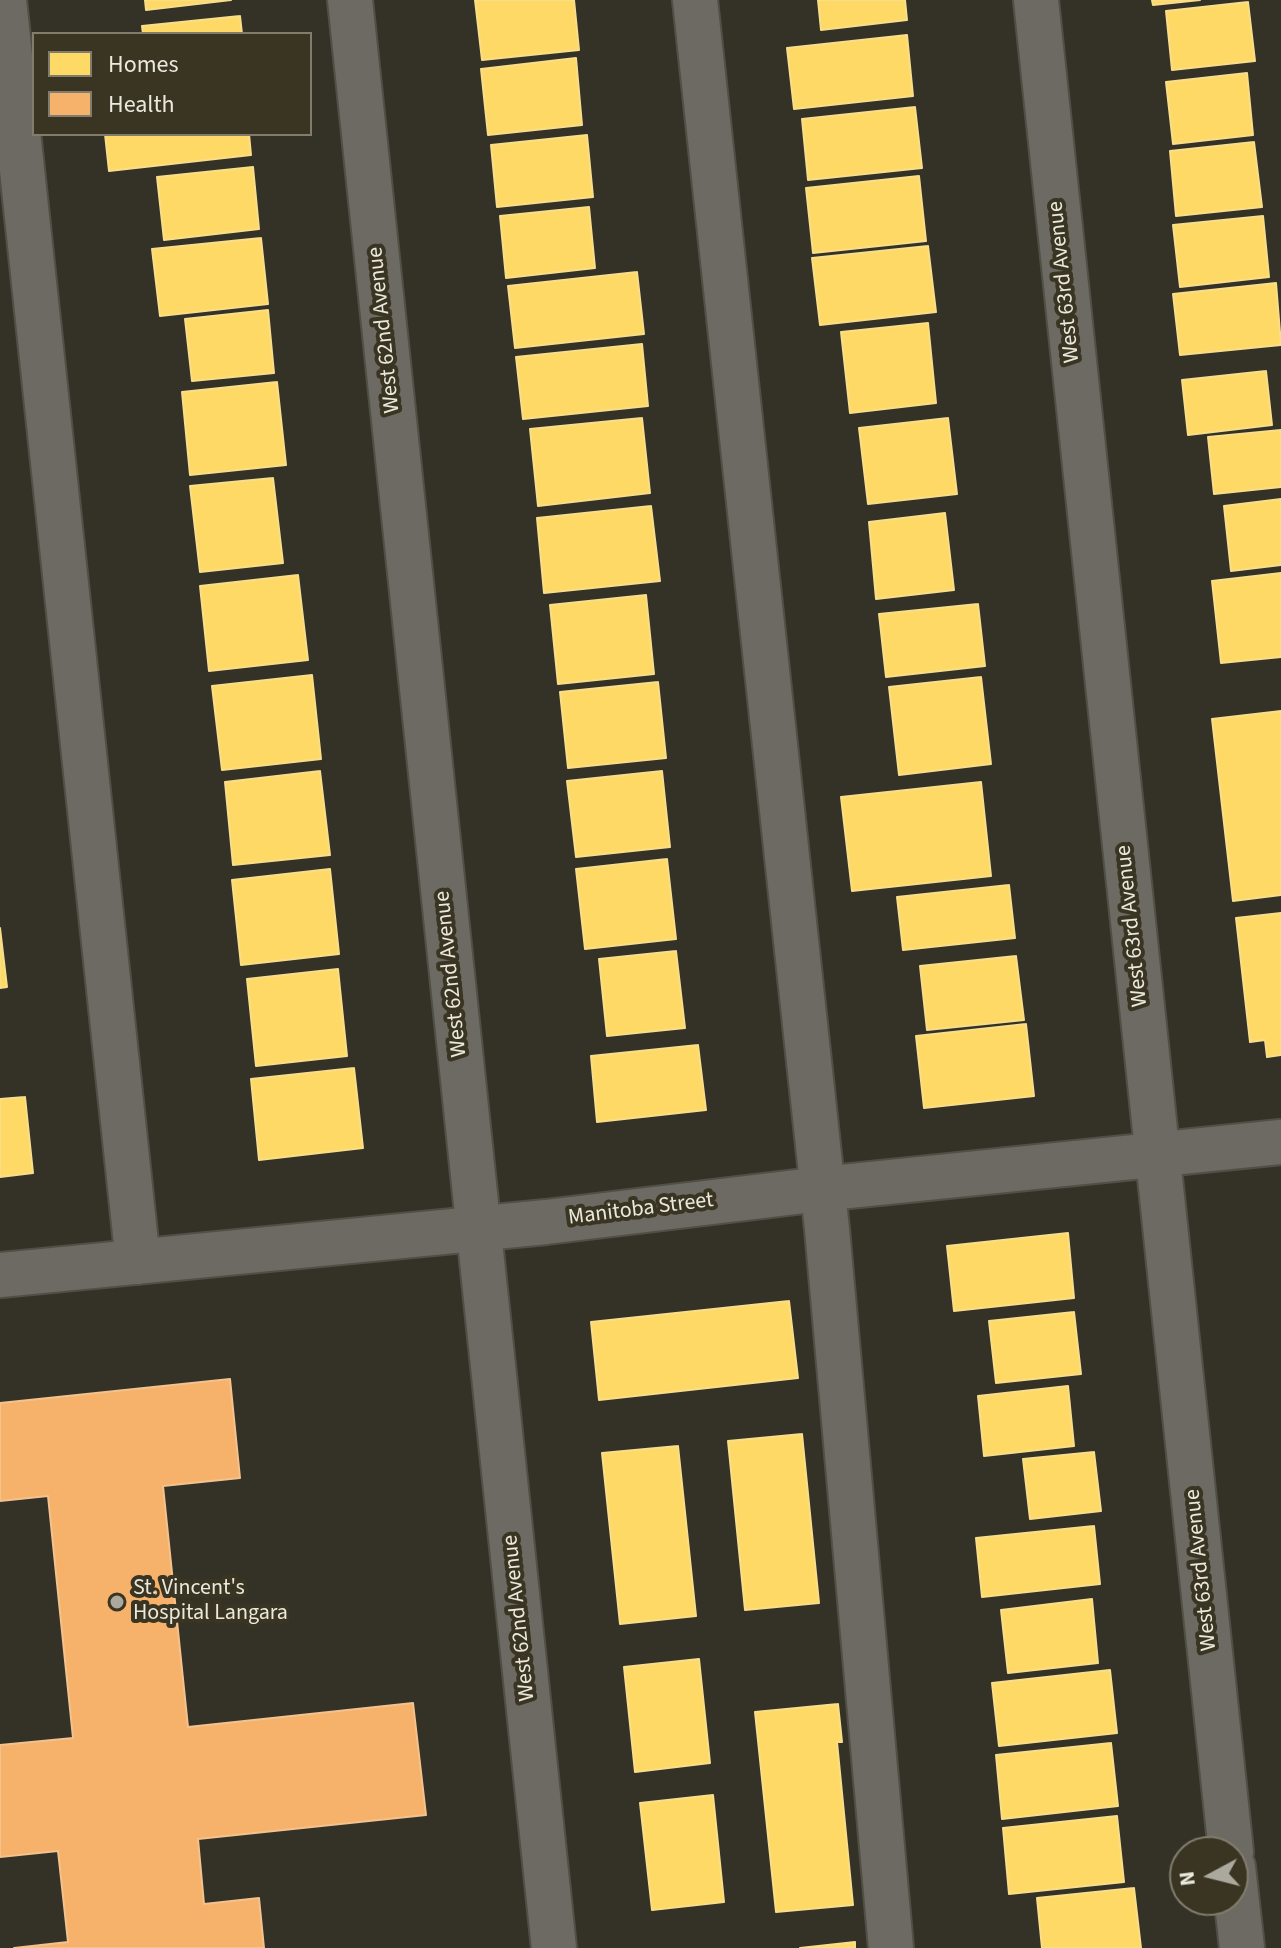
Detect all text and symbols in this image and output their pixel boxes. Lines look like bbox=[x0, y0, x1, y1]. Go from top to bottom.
legend bbox=[32, 32, 312, 136]
text: Homes bbox=[108, 47, 179, 82]
text: Health bbox=[108, 87, 175, 122]
street label: West 63rd Avenue bbox=[1043, 200, 1087, 364]
street label: West 62nd Avenue bbox=[363, 246, 407, 414]
street label: West 63rd Avenue bbox=[1111, 844, 1155, 1008]
street label: West 62nd Avenue bbox=[430, 890, 474, 1058]
street label: Manitoba Street bbox=[567, 1188, 715, 1232]
street label: West 63rd Avenue bbox=[1180, 1488, 1224, 1652]
street label: West 62nd Avenue bbox=[498, 1534, 542, 1702]
place label: St. Vincent's Hospital Langara bbox=[133, 1576, 288, 1628]
marker: St. Vincent's Hospital Langara bbox=[108, 1593, 126, 1611]
north arrow bbox=[1169, 1836, 1249, 1916]
text: N bbox=[1170, 1869, 1204, 1888]

